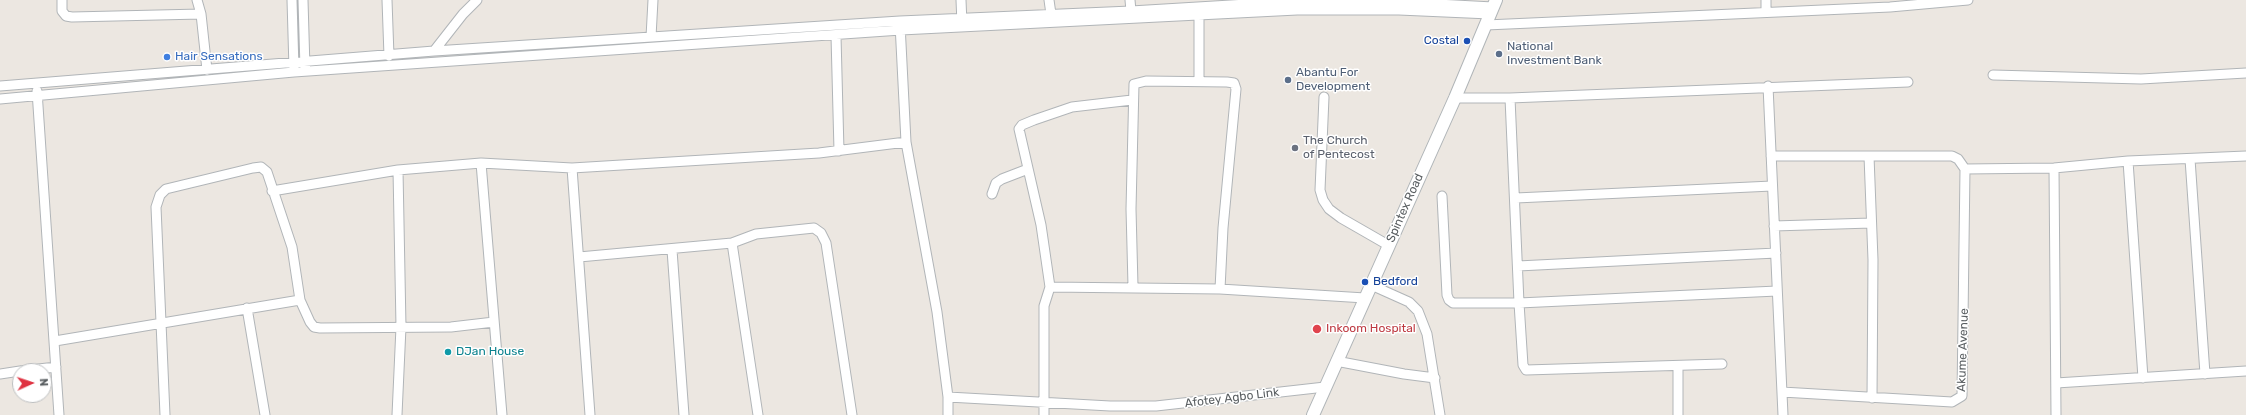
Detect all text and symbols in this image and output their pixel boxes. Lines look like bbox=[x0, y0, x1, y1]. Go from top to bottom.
place label: Costal bbox=[1424, 34, 1459, 48]
marker: Costal bbox=[1462, 36, 1472, 46]
place label: National Investment Bank bbox=[1507, 40, 1602, 68]
marker: National Investment Bank bbox=[1494, 49, 1504, 59]
place label: Hair Sensations bbox=[175, 50, 263, 64]
marker: Hair Sensations bbox=[162, 52, 172, 62]
place label: Abantu For Development bbox=[1296, 66, 1370, 94]
marker: Abantu For Development bbox=[1283, 75, 1293, 85]
place label: The Church of Pentecost bbox=[1303, 134, 1375, 162]
marker: The Church of Pentecost bbox=[1290, 143, 1300, 153]
street label: Spintex Road bbox=[1383, 171, 1427, 245]
place label: Bedford bbox=[1373, 275, 1418, 289]
marker: Bedford bbox=[1360, 277, 1370, 287]
street label: Akume Avenue bbox=[1954, 308, 1972, 392]
place label: Inkoom Hospital bbox=[1326, 322, 1416, 336]
marker: Inkoom Hospital bbox=[1311, 323, 1323, 335]
place label: DJan House bbox=[456, 345, 524, 359]
marker: DJan House bbox=[443, 347, 453, 357]
north arrow bbox=[12, 363, 52, 403]
text: N bbox=[37, 378, 50, 387]
street label: Afotey Agbo Link bbox=[1184, 385, 1280, 411]

